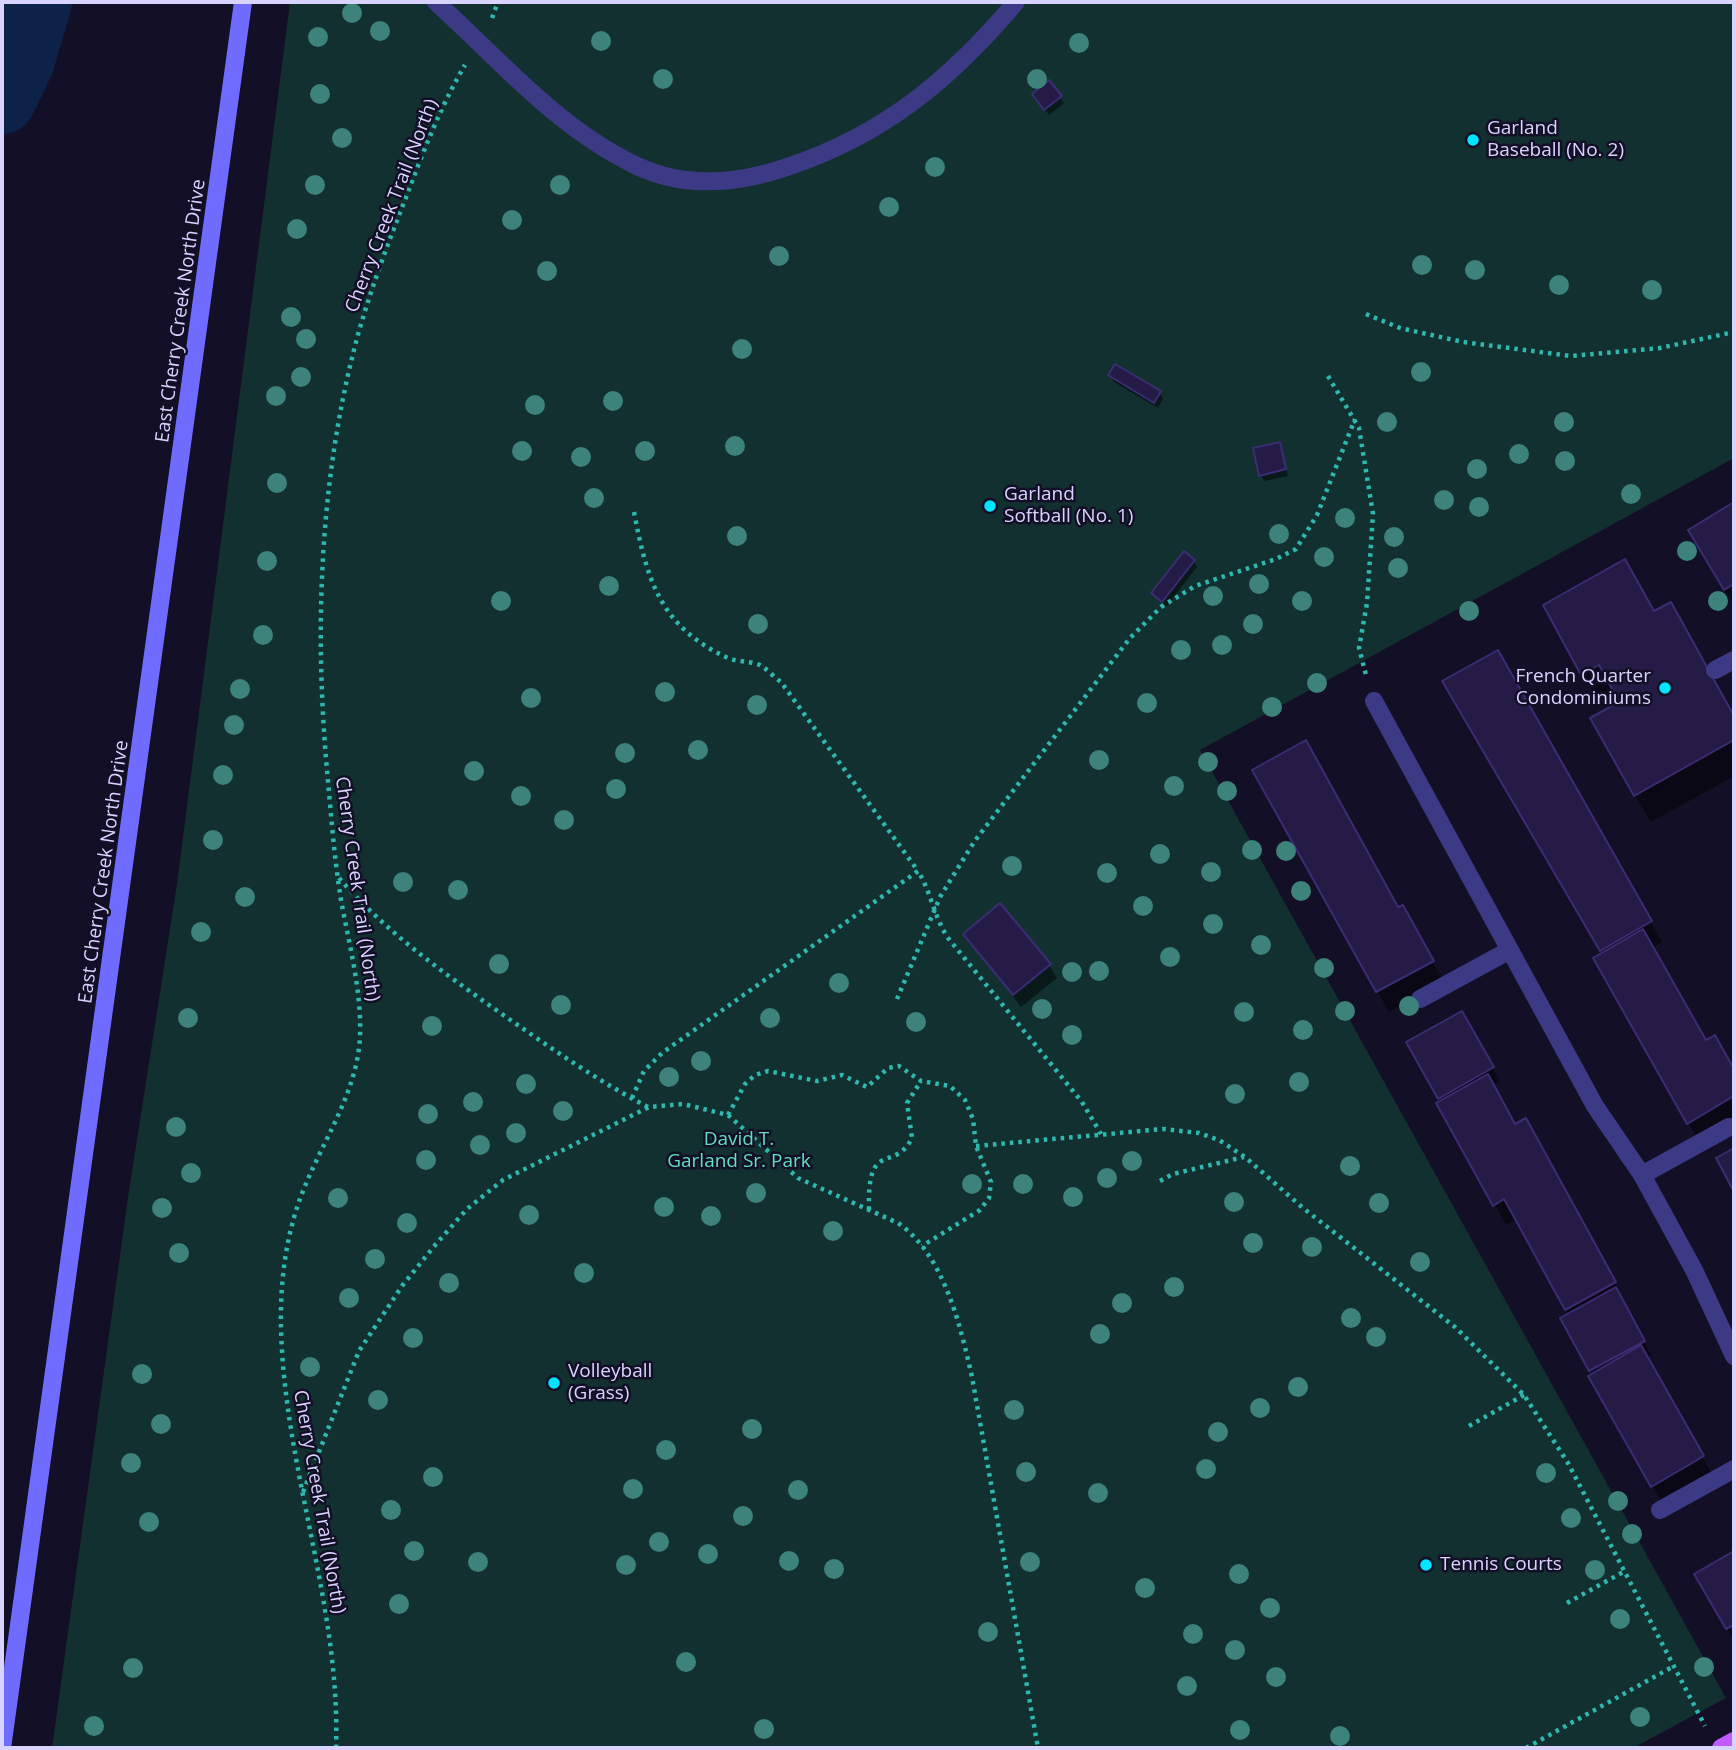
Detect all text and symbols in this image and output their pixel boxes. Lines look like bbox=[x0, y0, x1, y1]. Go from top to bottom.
street label: Cherry Creek Trail (North) bbox=[341, 96, 443, 316]
place label: Garland Baseball (No. 2) bbox=[1487, 118, 1624, 162]
marker: Garland Baseball (No. 2) bbox=[1465, 132, 1481, 148]
street label: East Cherry Creek North Drive bbox=[151, 178, 211, 444]
place label: Garland Softball (No. 1) bbox=[1004, 484, 1133, 528]
marker: Garland Softball (No. 1) bbox=[982, 498, 998, 514]
place label: French Quarter Condominiums bbox=[1515, 666, 1651, 710]
marker: French Quarter Condominiums bbox=[1657, 680, 1673, 696]
street label: East Cherry Creek North Drive bbox=[74, 739, 134, 1005]
street label: Cherry Creek Trail (North) bbox=[330, 775, 384, 1003]
park label: David T. Garland Sr. Park bbox=[667, 1129, 811, 1173]
place label: Volleyball (Grass) bbox=[568, 1361, 652, 1405]
marker: Volleyball (Grass) bbox=[546, 1375, 562, 1391]
street label: Cherry Creek Trail (North) bbox=[288, 1388, 350, 1616]
place label: Tennis Courts bbox=[1440, 1554, 1562, 1576]
marker: Tennis Courts bbox=[1418, 1557, 1434, 1573]

